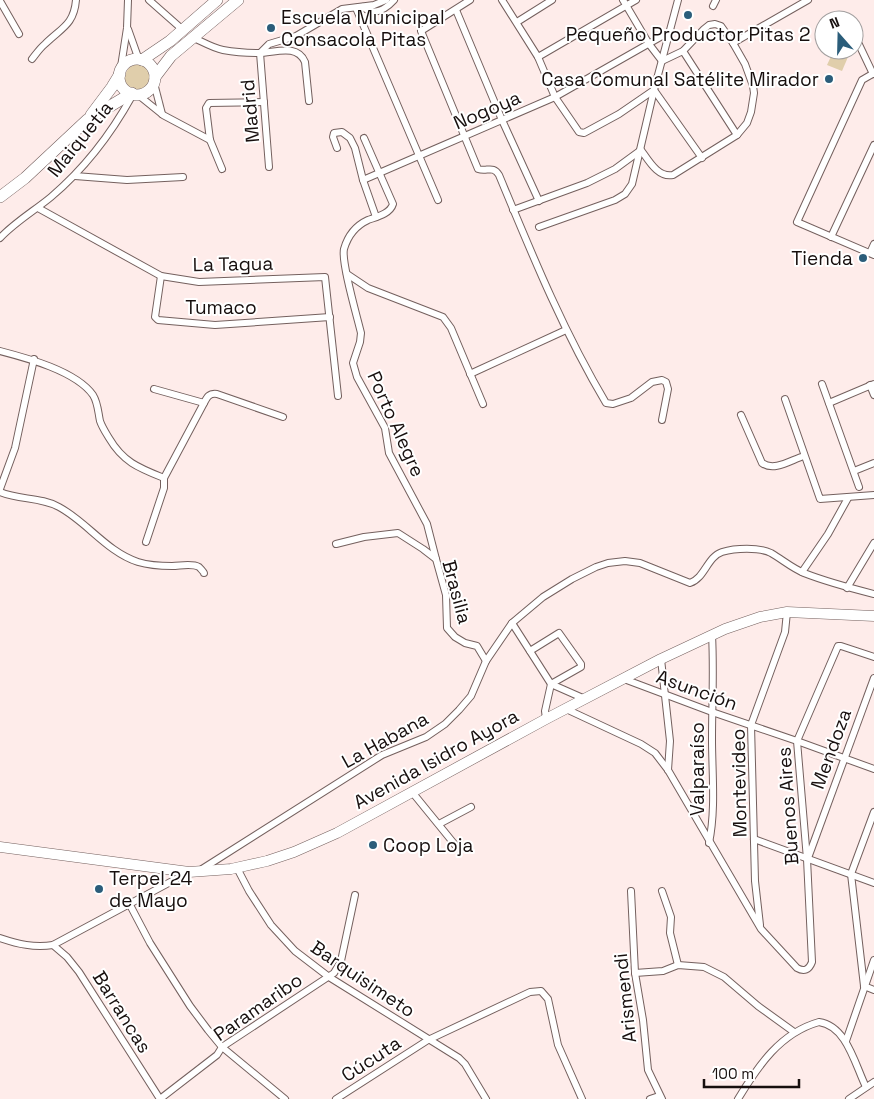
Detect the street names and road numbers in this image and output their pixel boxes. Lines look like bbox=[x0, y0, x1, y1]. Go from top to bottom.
street label: Madrid bbox=[235, 78, 265, 144]
street label: Nogoya bbox=[450, 85, 525, 135]
street label: Maiquetía bbox=[42, 96, 118, 182]
street label: La Tagua bbox=[192, 251, 274, 277]
street label: Tumaco bbox=[185, 295, 257, 320]
street label: Porto Alegre bbox=[362, 367, 430, 481]
street label: Brasilia bbox=[436, 557, 478, 627]
street label: Asunción bbox=[653, 664, 741, 716]
street label: Avenida Isidro Ayora bbox=[349, 703, 523, 815]
street label: Mendoza bbox=[805, 705, 857, 793]
street label: La Habana bbox=[337, 706, 433, 774]
street label: Valparaíso bbox=[685, 722, 710, 816]
street label: Montevideo bbox=[726, 728, 752, 838]
street label: Buenos Aires bbox=[771, 746, 805, 866]
street label: Barquisimeto bbox=[306, 935, 420, 1023]
street label: Arismendi bbox=[608, 952, 642, 1044]
street label: Barrancas bbox=[87, 966, 157, 1058]
street label: Paramaribo bbox=[209, 967, 307, 1047]
street label: Cúcuta bbox=[336, 1030, 406, 1088]

